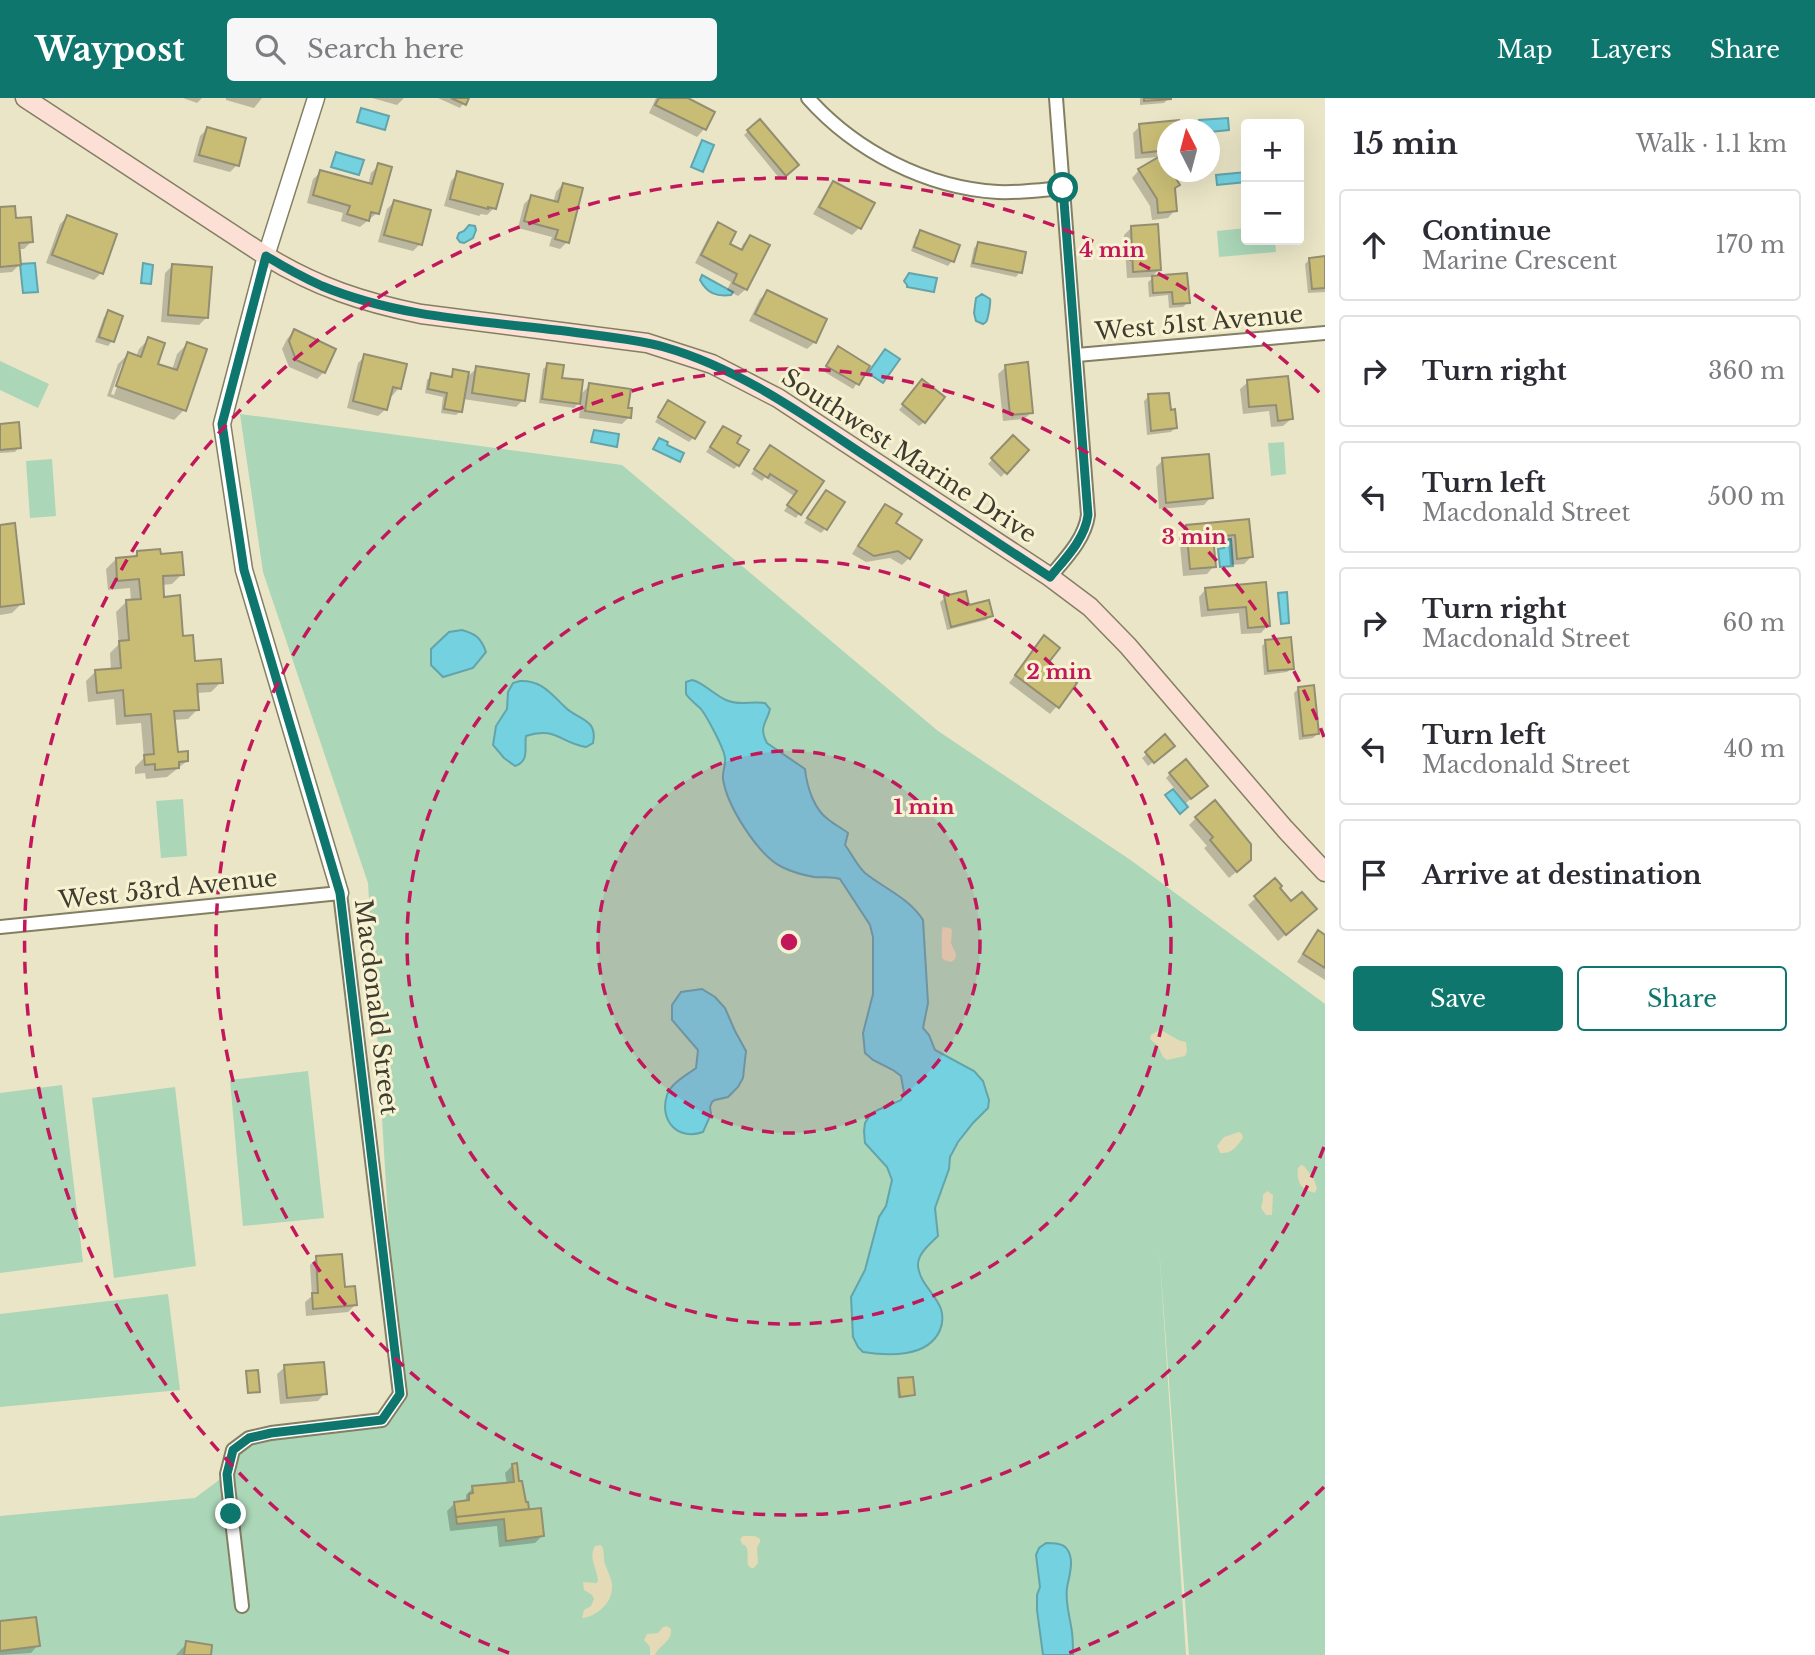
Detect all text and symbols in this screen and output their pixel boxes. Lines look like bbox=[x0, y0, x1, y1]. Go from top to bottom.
search box bbox=[227, 18, 717, 81]
text: Waypost bbox=[35, 29, 185, 70]
icon: search bbox=[251, 30, 289, 68]
text: Search here bbox=[307, 33, 464, 65]
text: Map bbox=[1497, 35, 1553, 64]
text: Layers bbox=[1591, 35, 1672, 64]
text: Share bbox=[1710, 35, 1780, 64]
north arrow bbox=[1157, 119, 1220, 182]
map controls bbox=[1241, 119, 1304, 245]
button: + bbox=[1241, 119, 1304, 182]
text: 15 min bbox=[1353, 125, 1458, 162]
text: Walk · 1.1 km bbox=[1636, 130, 1787, 158]
route start bbox=[1047, 172, 1078, 203]
button: − bbox=[1241, 182, 1304, 245]
text: Continue bbox=[1422, 215, 1551, 247]
icon: ahead bbox=[1355, 226, 1393, 264]
text: 170 m bbox=[1715, 231, 1785, 259]
text: 4 min bbox=[1079, 237, 1145, 263]
text: Marine Crescent bbox=[1422, 247, 1617, 275]
street label: West 51st Avenue bbox=[1093, 299, 1304, 346]
icon: right bbox=[1355, 352, 1393, 390]
text: Turn right bbox=[1422, 355, 1567, 387]
text: 360 m bbox=[1708, 357, 1785, 385]
street label: Southwest Marine Drive bbox=[776, 362, 1042, 549]
text: Turn left bbox=[1422, 467, 1546, 499]
icon: left bbox=[1355, 478, 1393, 516]
text: 500 m bbox=[1708, 483, 1785, 511]
text: Macdonald Street bbox=[1422, 499, 1630, 527]
text: 3 min bbox=[1161, 524, 1227, 550]
text: Turn right bbox=[1422, 593, 1567, 625]
icon: right bbox=[1355, 604, 1393, 642]
text: 60 m bbox=[1723, 609, 1785, 637]
text: Macdonald Street bbox=[1422, 625, 1630, 653]
text: 2 min bbox=[1026, 659, 1092, 685]
text: Turn left bbox=[1422, 719, 1546, 751]
icon: left bbox=[1355, 730, 1393, 768]
text: 40 m bbox=[1724, 735, 1785, 763]
text: Macdonald Street bbox=[1422, 751, 1630, 779]
text: 1 min bbox=[894, 794, 954, 820]
icon: arrive bbox=[1355, 856, 1393, 894]
text: Arrive at destination bbox=[1422, 859, 1702, 891]
street label: West 53rd Avenue bbox=[56, 863, 279, 915]
street label: Macdonald Street bbox=[349, 897, 404, 1116]
centre of rings bbox=[777, 930, 801, 954]
button: Save bbox=[1353, 966, 1563, 1031]
button: Share bbox=[1577, 966, 1787, 1031]
route end bbox=[215, 1498, 246, 1529]

